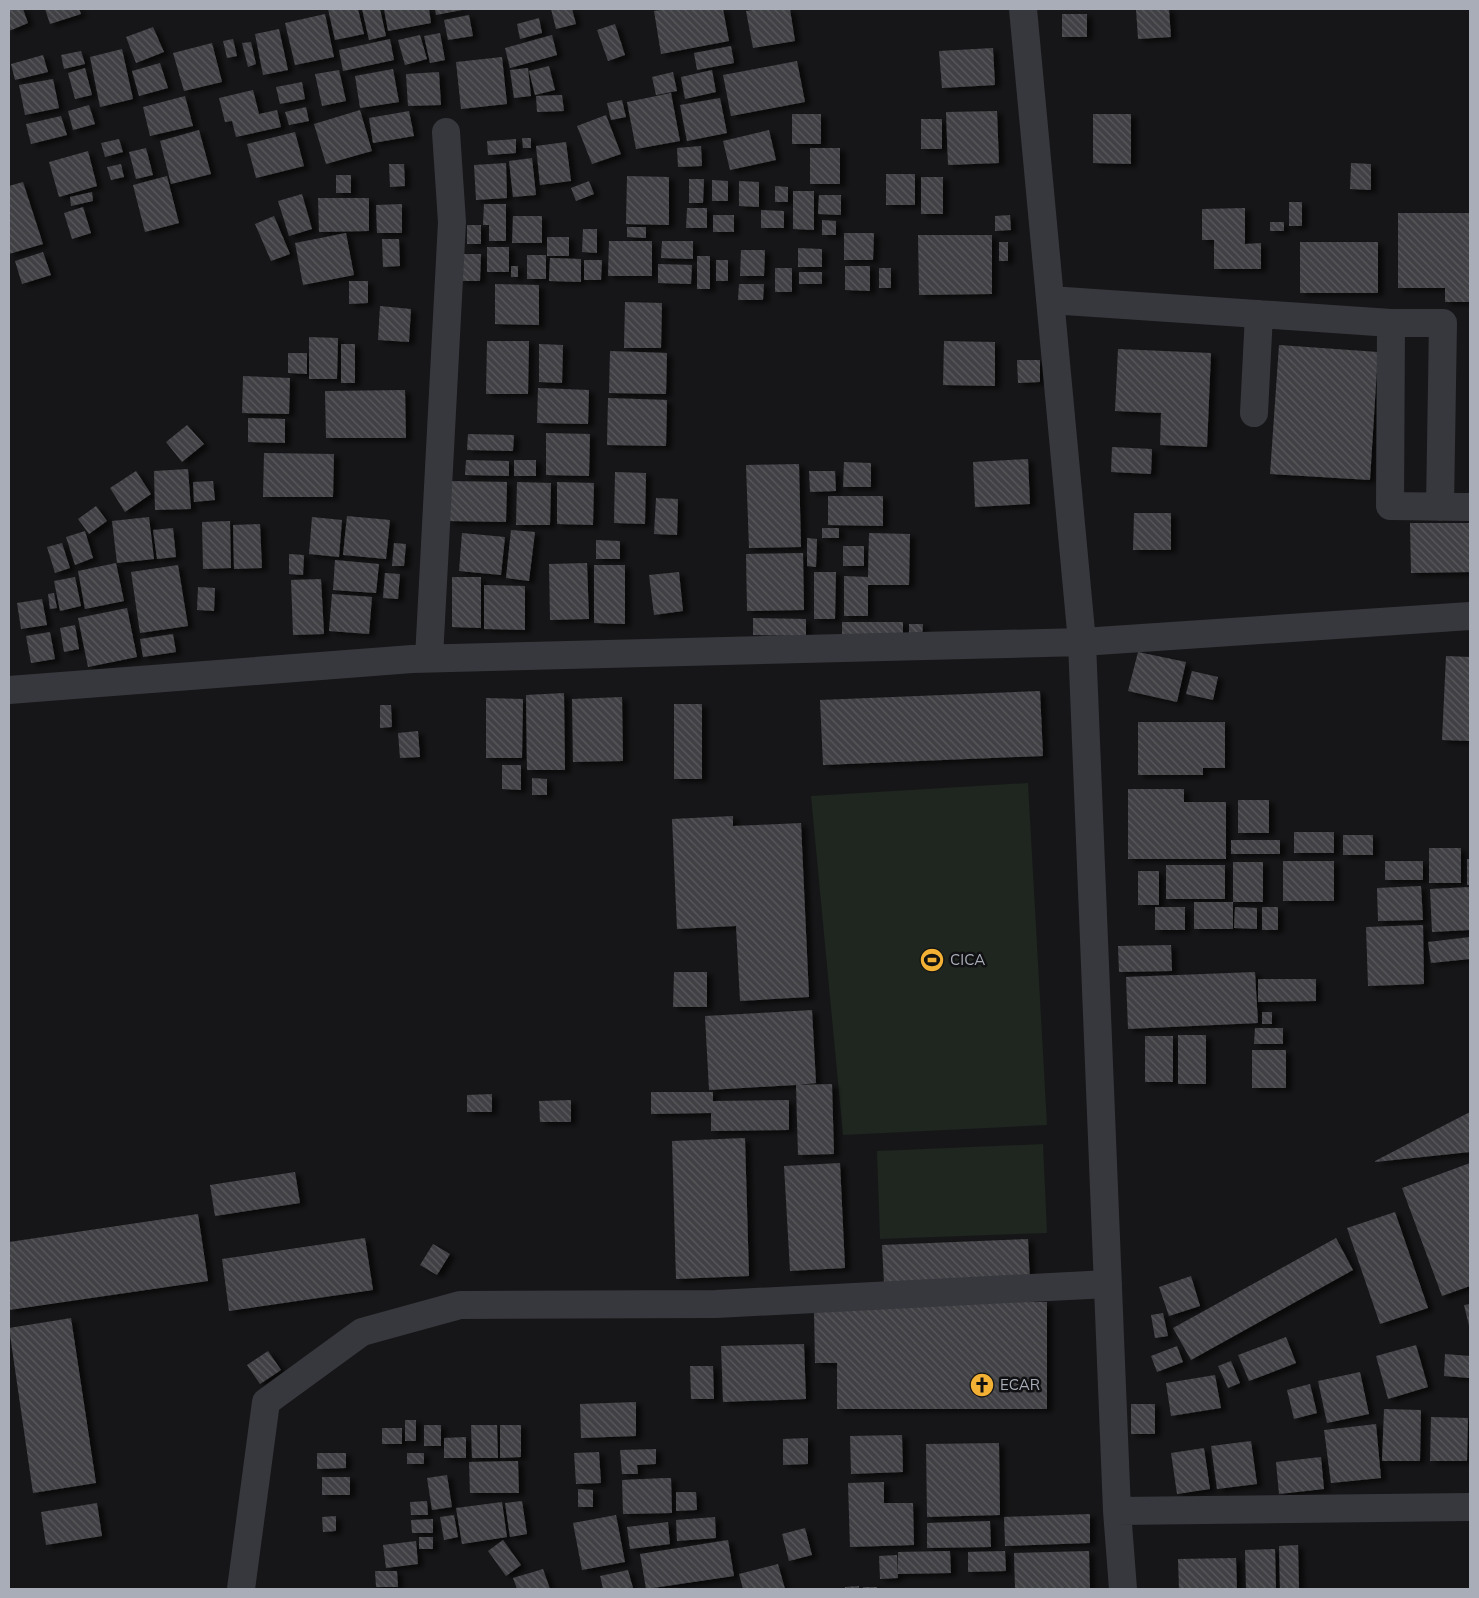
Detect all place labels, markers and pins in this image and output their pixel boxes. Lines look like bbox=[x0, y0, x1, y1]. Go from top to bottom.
sports icon: CICA bbox=[919, 947, 945, 973]
place label: CICA bbox=[950, 950, 985, 969]
church icon: ECAR bbox=[969, 1372, 995, 1398]
place label: ECAR bbox=[1000, 1375, 1040, 1394]

